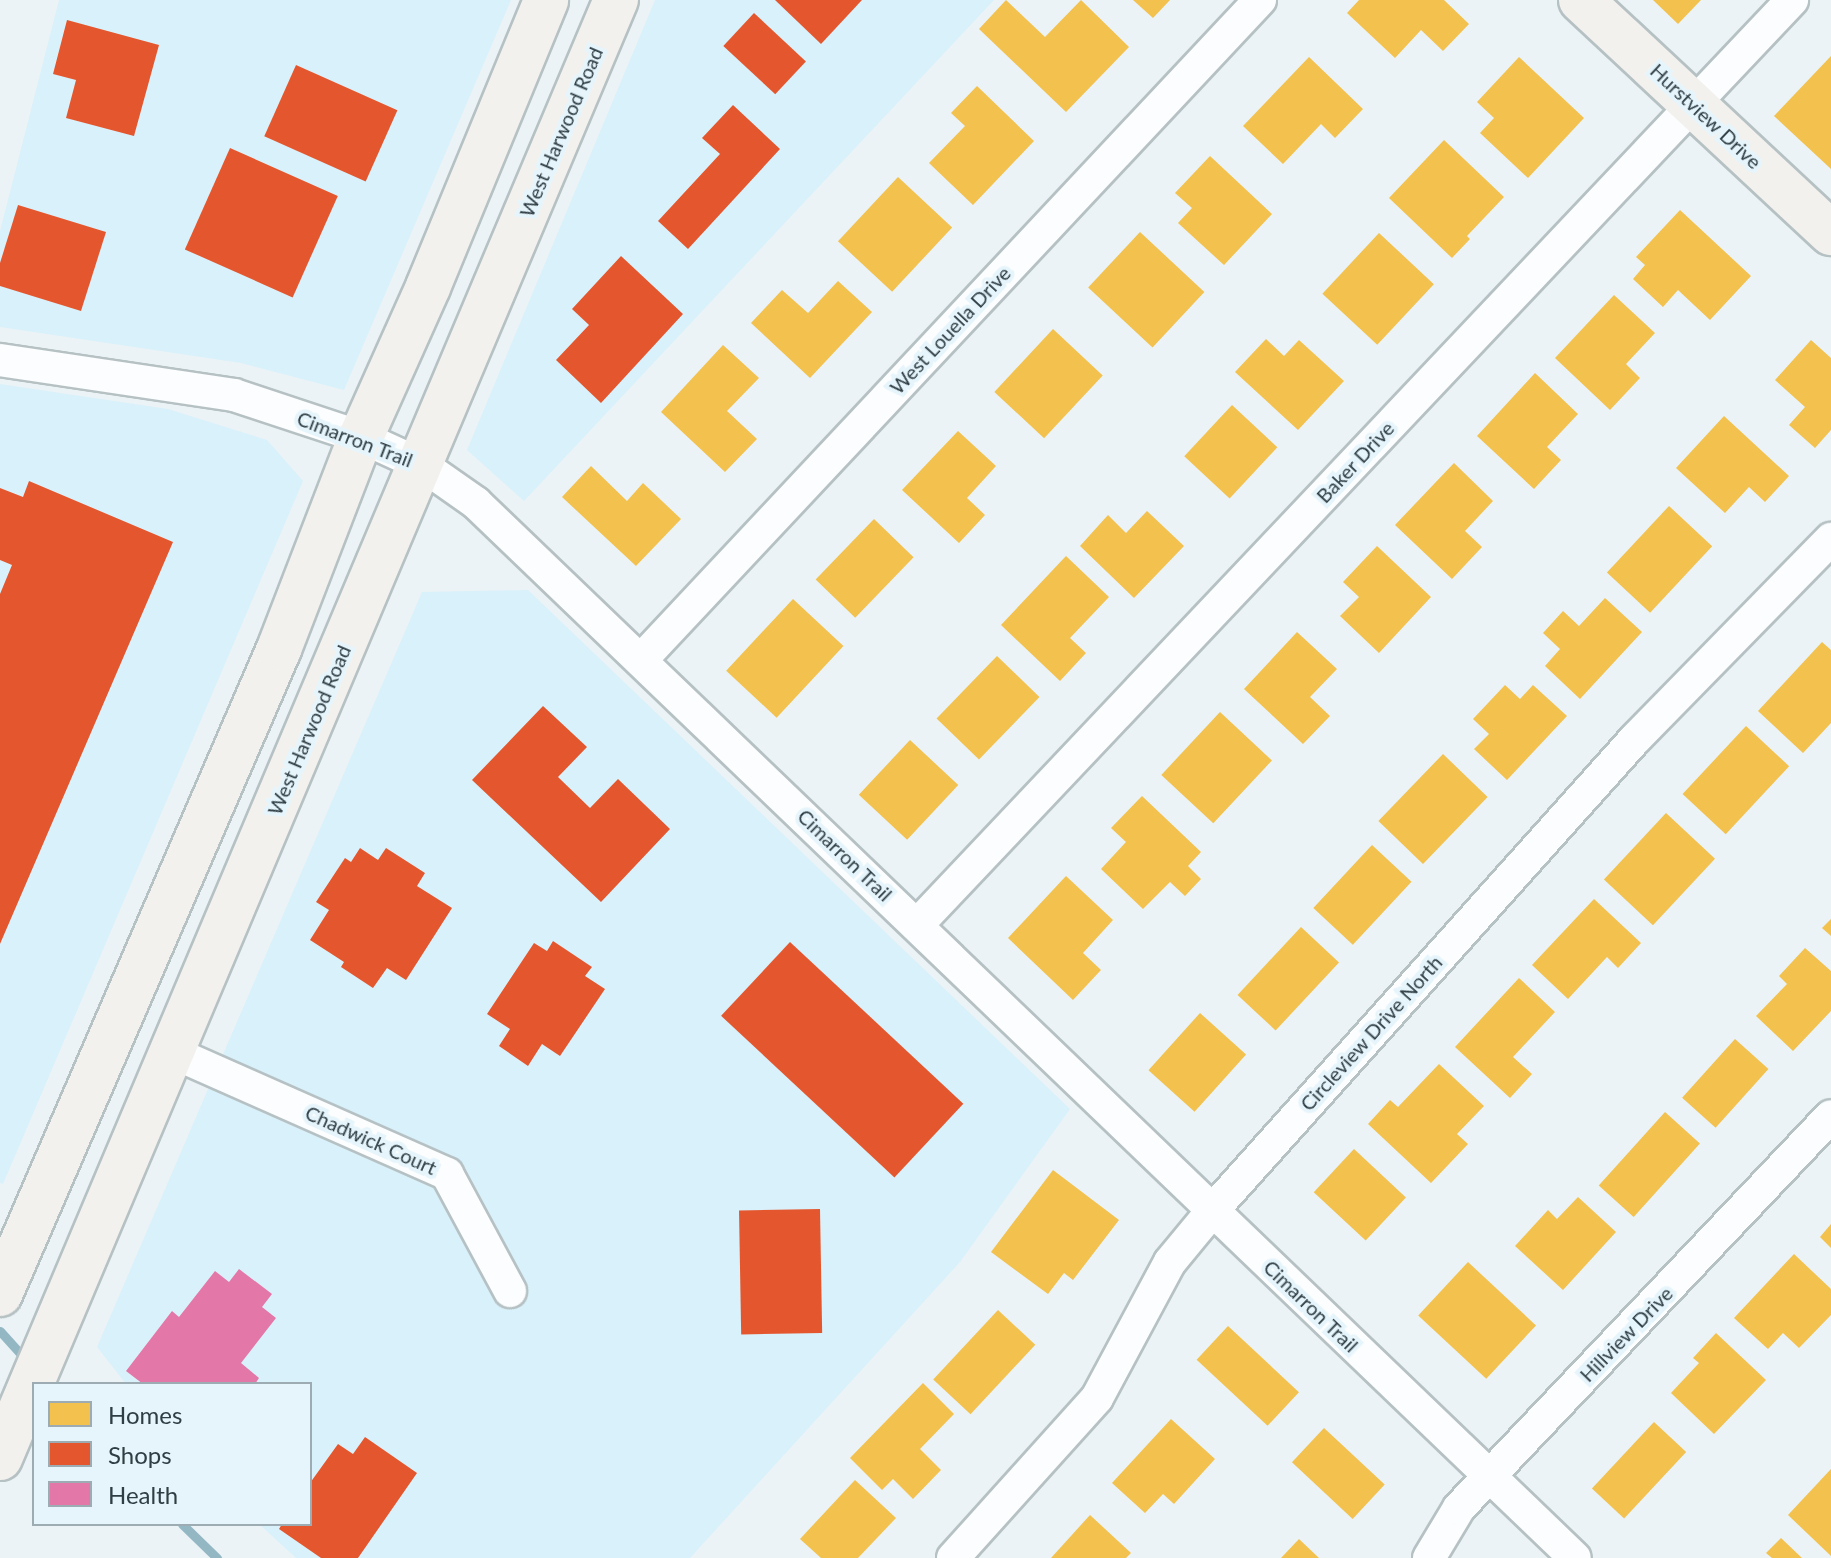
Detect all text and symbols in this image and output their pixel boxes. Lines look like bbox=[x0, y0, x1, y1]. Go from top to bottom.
street label: West Harwood Road bbox=[514, 43, 608, 221]
street label: Hurstview Drive bbox=[1645, 58, 1767, 174]
street label: West Louella Drive bbox=[885, 261, 1015, 399]
street label: Cimarron Trail bbox=[294, 406, 416, 472]
street label: Baker Drive bbox=[1311, 416, 1399, 508]
street label: West Harwood Road bbox=[262, 641, 356, 819]
street label: Cimarron Trail bbox=[793, 804, 897, 906]
street label: Circleview Drive North bbox=[1295, 950, 1447, 1116]
street label: Chadwick Court bbox=[302, 1100, 440, 1180]
street label: Cimarron Trail bbox=[1259, 1255, 1363, 1357]
street label: Hillview Drive bbox=[1574, 1281, 1678, 1387]
legend bbox=[32, 1382, 312, 1526]
text: Homes bbox=[108, 1400, 182, 1429]
text: Shops bbox=[108, 1440, 172, 1469]
text: Health bbox=[108, 1480, 178, 1509]

